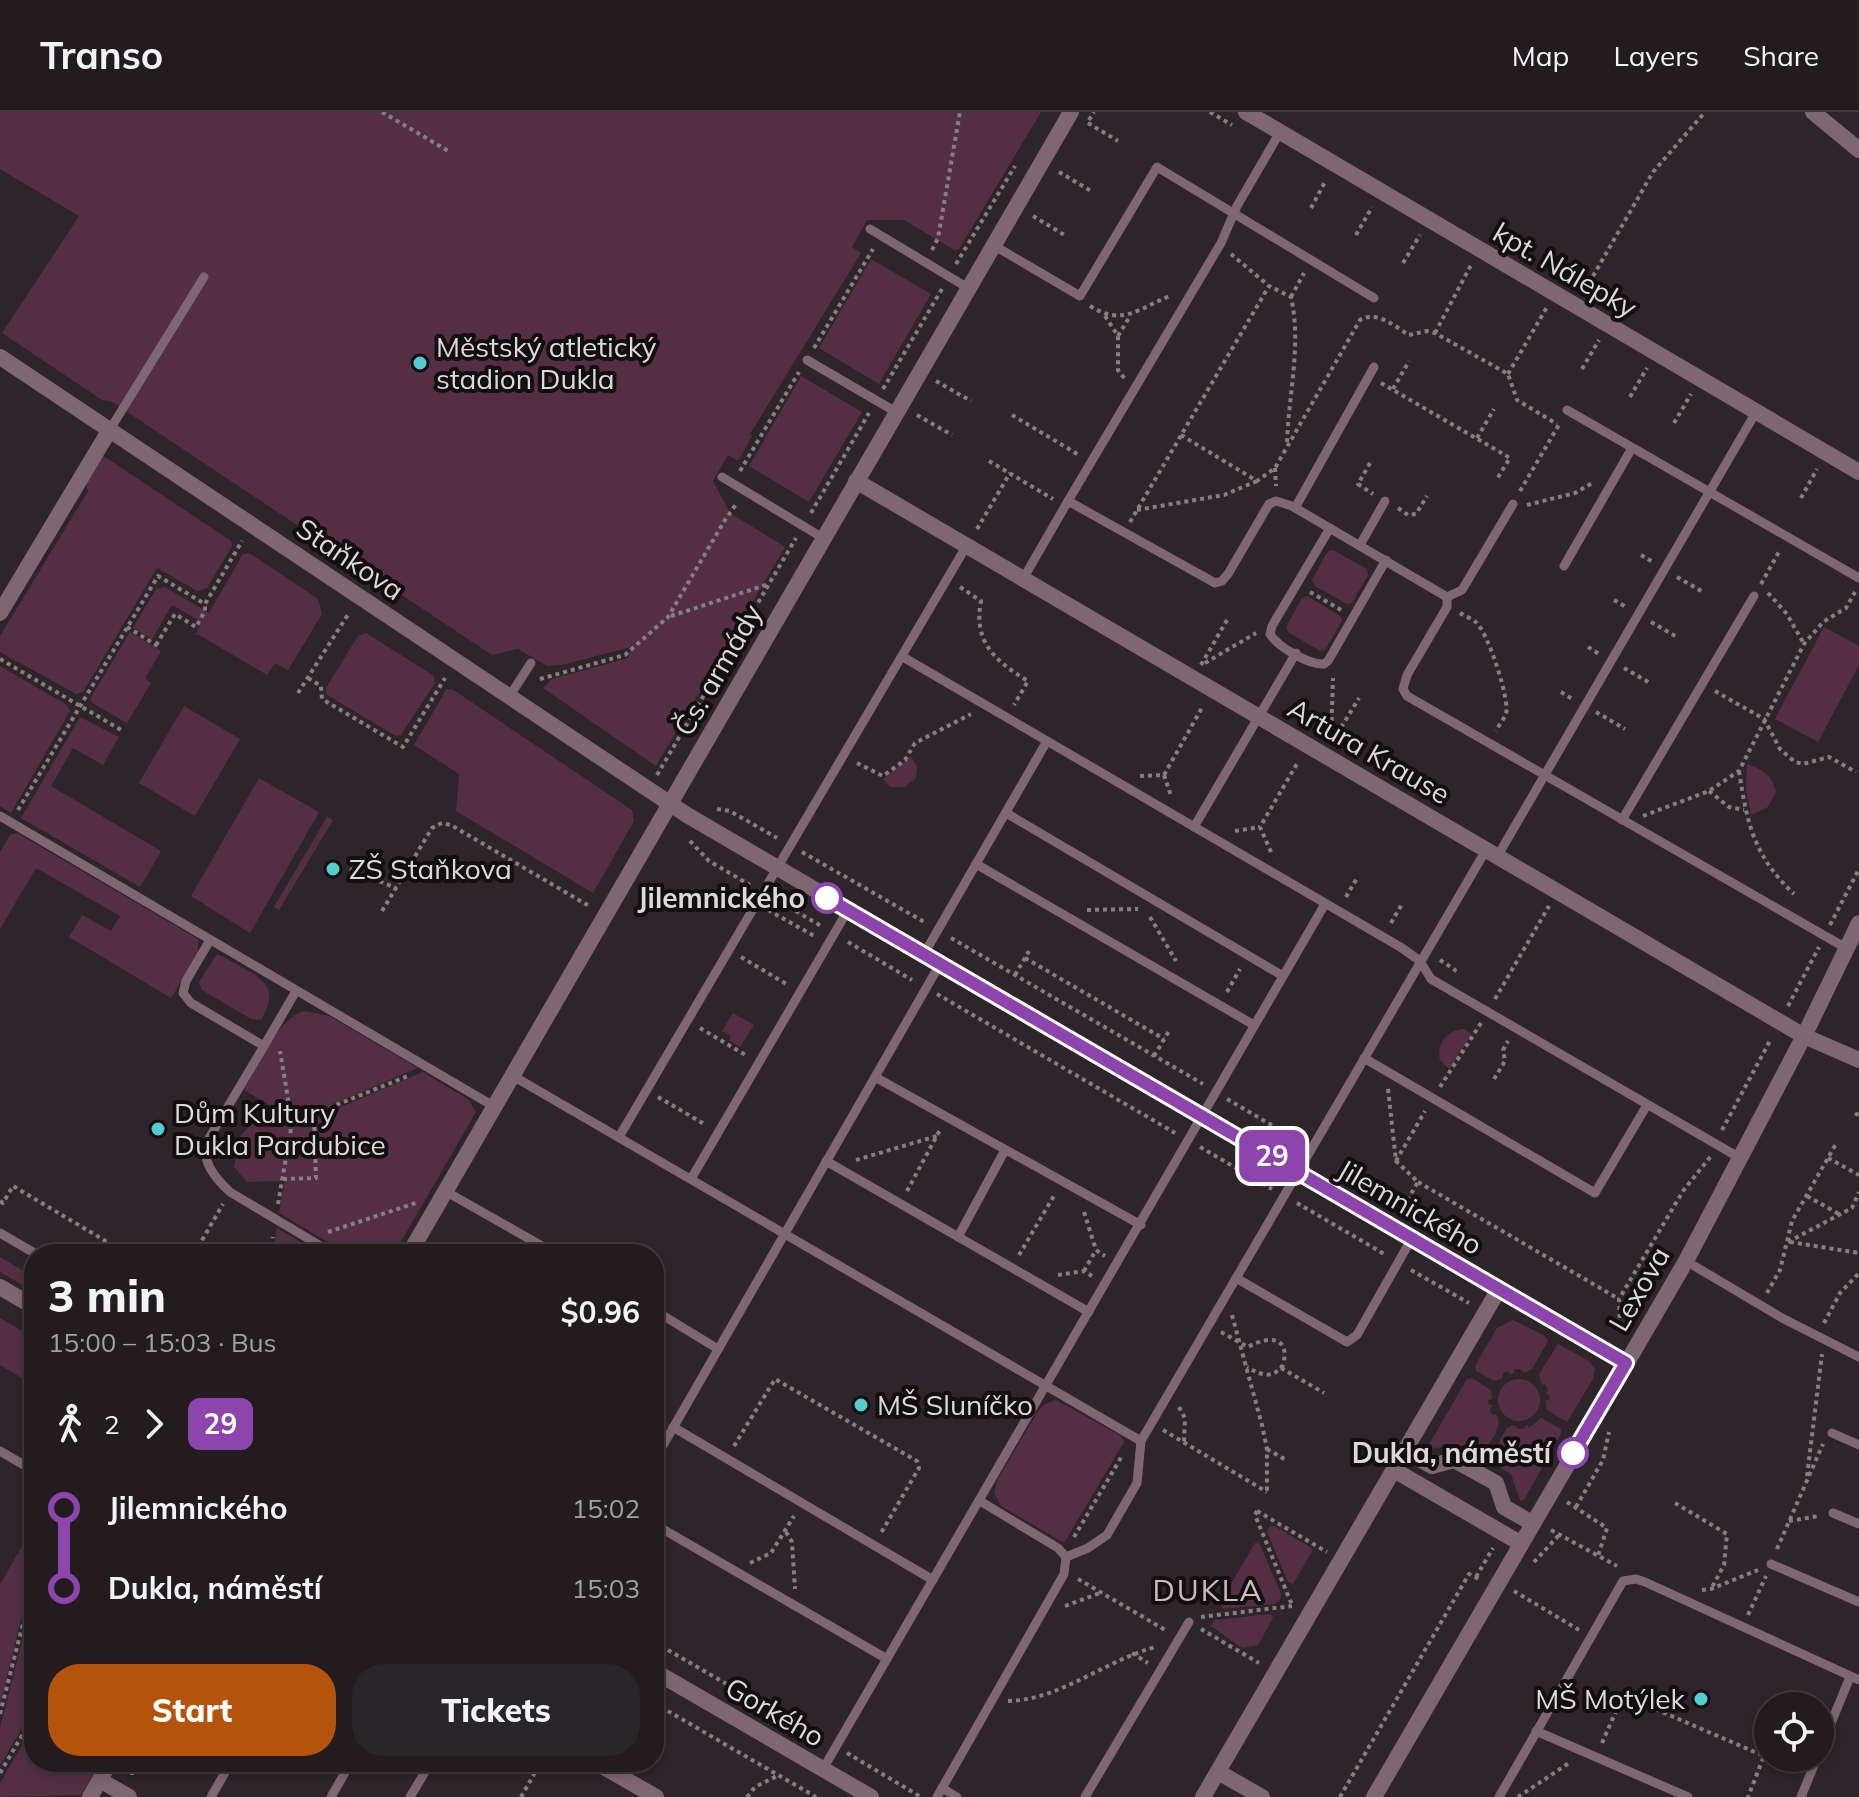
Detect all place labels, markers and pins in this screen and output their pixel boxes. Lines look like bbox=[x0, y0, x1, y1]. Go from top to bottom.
place label: Městský atletický stadion Dukla bbox=[436, 329, 657, 396]
marker: Městský atletický stadion Dukla bbox=[411, 354, 429, 372]
place label: ZŠ Staňkova bbox=[349, 851, 512, 886]
marker: ZŠ Staňkova bbox=[324, 860, 342, 878]
place label: Jilemnického bbox=[637, 880, 805, 915]
marker: Jilemnického bbox=[812, 883, 842, 913]
place label: Dům Kultury Dukla Pardubice bbox=[174, 1095, 386, 1162]
marker: Dům Kultury Dukla Pardubice bbox=[149, 1120, 167, 1138]
place label: MŠ Sluníčko bbox=[877, 1387, 1033, 1422]
marker: MŠ Sluníčko bbox=[852, 1396, 870, 1414]
place label: Dukla, náměstí bbox=[1352, 1435, 1553, 1470]
marker: Dukla, náměstí bbox=[1558, 1438, 1588, 1468]
place label: MŠ Motýlek bbox=[1535, 1681, 1686, 1716]
marker: MŠ Motýlek bbox=[1692, 1690, 1710, 1708]

